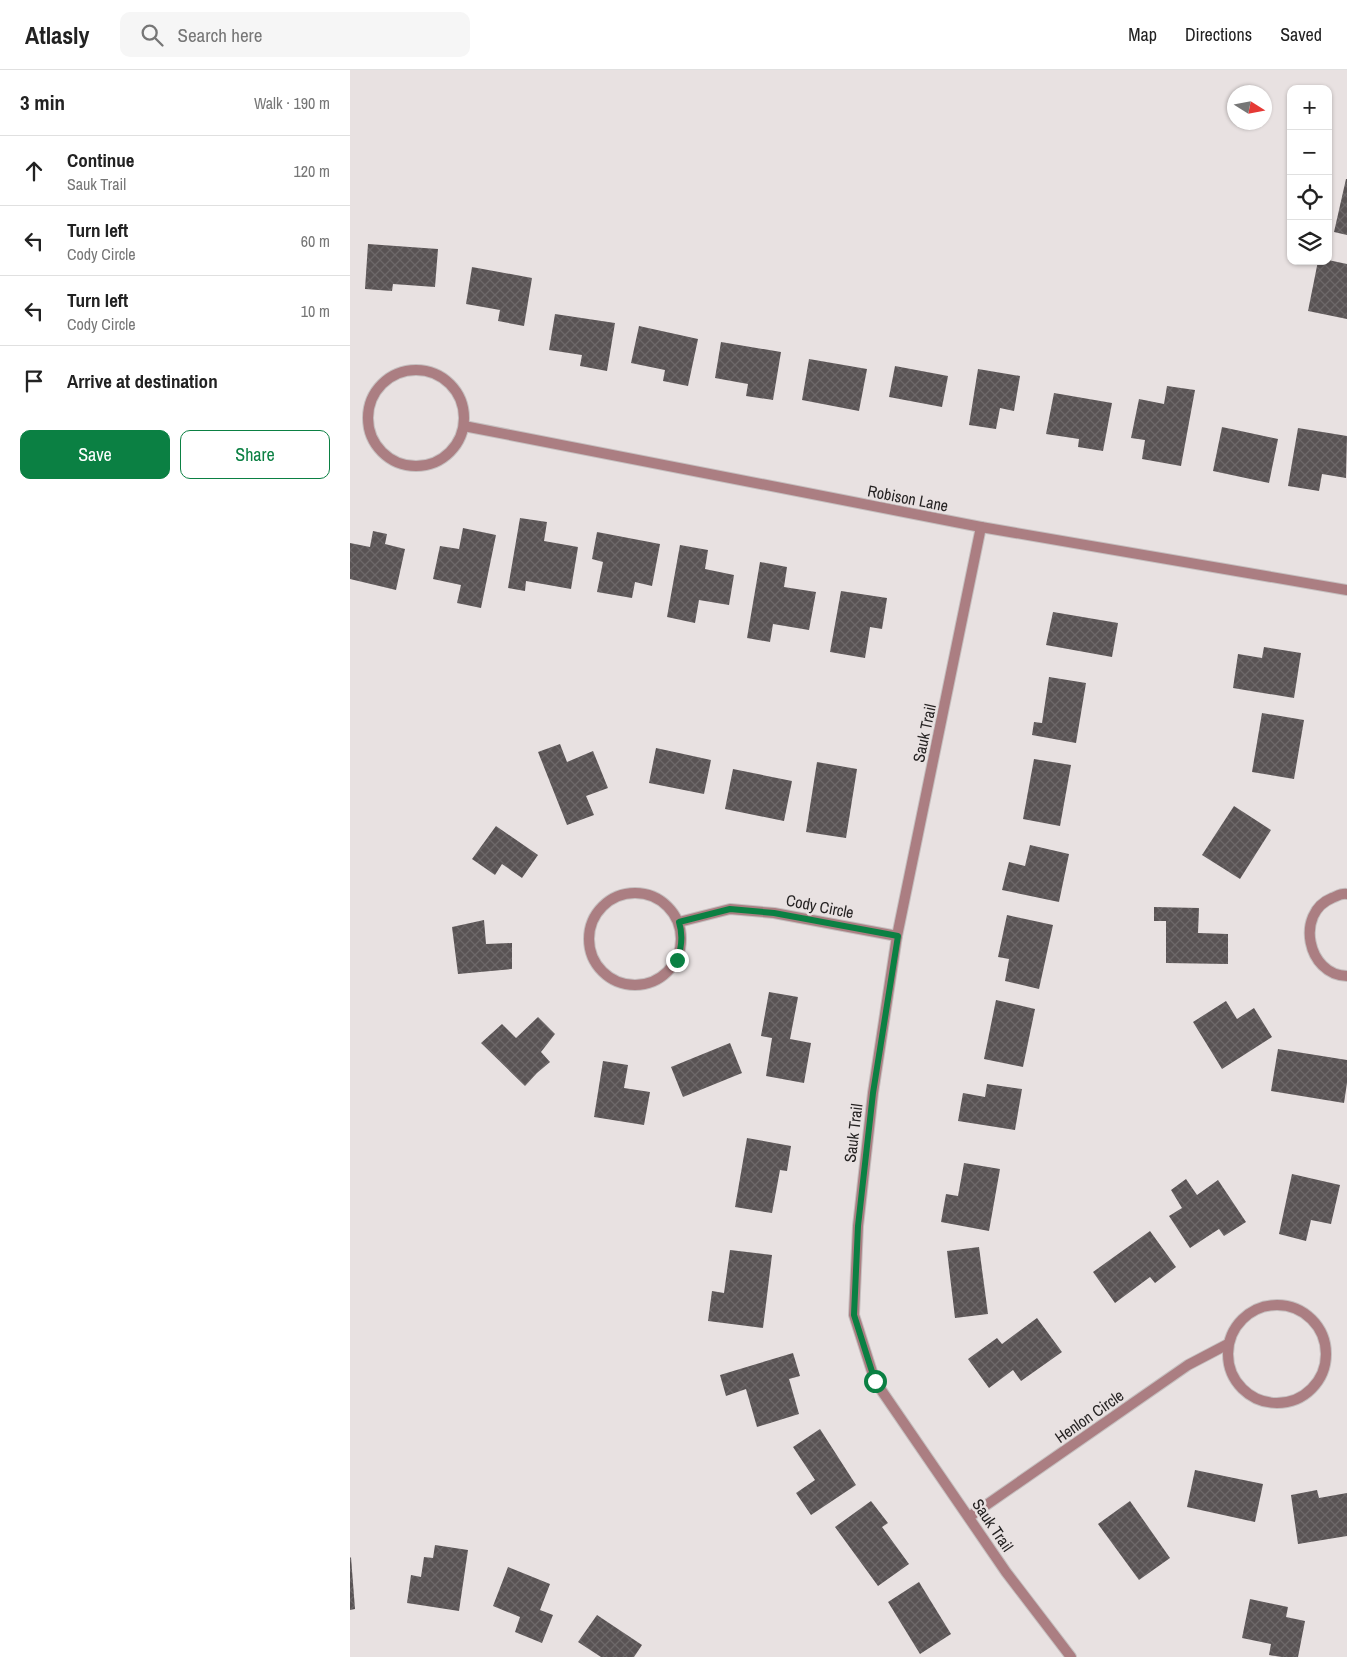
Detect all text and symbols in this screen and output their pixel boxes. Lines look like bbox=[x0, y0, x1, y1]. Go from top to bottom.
search box bbox=[120, 12, 470, 57]
text: Atlasly bbox=[25, 19, 90, 51]
icon: search bbox=[138, 21, 166, 49]
text: Search here bbox=[178, 22, 262, 48]
text: Map bbox=[1128, 22, 1157, 47]
text: Directions bbox=[1185, 22, 1252, 47]
text: Saved bbox=[1280, 22, 1322, 47]
north arrow bbox=[1227, 85, 1272, 130]
map controls bbox=[1287, 85, 1332, 265]
button: + bbox=[1287, 85, 1332, 130]
text: 3 min bbox=[20, 88, 65, 117]
text: Walk · 190 m bbox=[254, 92, 330, 114]
button: − bbox=[1287, 130, 1332, 175]
text: Continue bbox=[67, 147, 135, 173]
icon: ahead bbox=[20, 157, 48, 185]
text: 120 m bbox=[294, 160, 330, 182]
text: Sauk Trail bbox=[67, 173, 126, 195]
button: locate bbox=[1287, 175, 1332, 220]
text: Turn left bbox=[67, 217, 128, 243]
button: layers bbox=[1287, 220, 1332, 265]
icon: left bbox=[20, 227, 48, 255]
text: 60 m bbox=[301, 230, 330, 252]
text: Cody Circle bbox=[67, 243, 136, 265]
text: Turn left bbox=[67, 287, 128, 313]
icon: left bbox=[20, 297, 48, 325]
text: 10 m bbox=[301, 300, 330, 322]
text: Cody Circle bbox=[67, 313, 136, 335]
icon: arrive bbox=[20, 367, 48, 395]
text: Arrive at destination bbox=[67, 368, 218, 394]
button: Save bbox=[20, 430, 170, 479]
button: Share bbox=[180, 430, 330, 479]
street label: Robison Lane bbox=[866, 479, 950, 517]
street label: Sauk Trail bbox=[907, 702, 941, 764]
street label: Cody Circle bbox=[784, 889, 856, 923]
route end bbox=[666, 949, 689, 972]
street label: Sauk Trail bbox=[838, 1102, 868, 1164]
route start bbox=[864, 1370, 887, 1393]
street label: Henlon Circle bbox=[1050, 1384, 1128, 1448]
street label: Sauk Trail bbox=[967, 1494, 1019, 1556]

